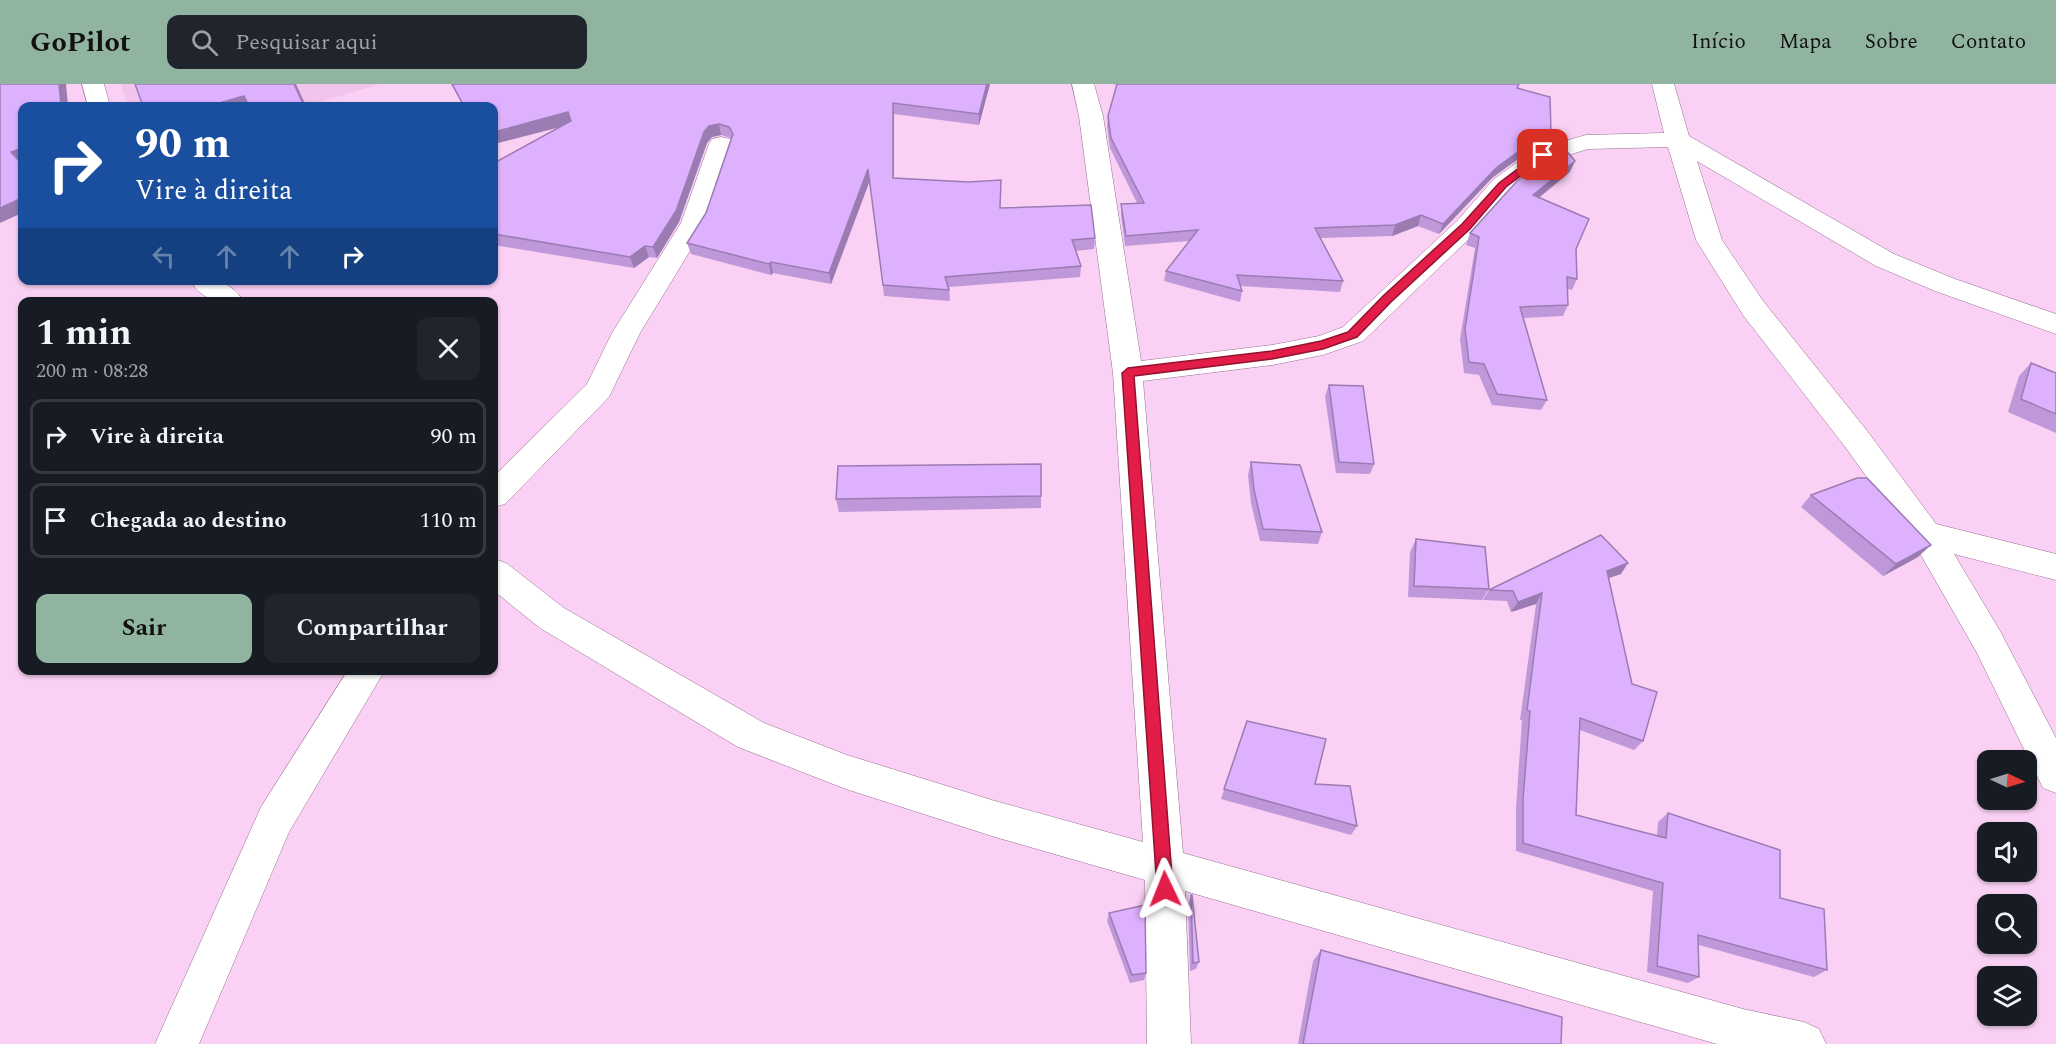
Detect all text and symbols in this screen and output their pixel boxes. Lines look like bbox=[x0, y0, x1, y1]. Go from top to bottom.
search box bbox=[167, 15, 587, 69]
text: GoPilot bbox=[30, 21, 131, 64]
icon: search bbox=[188, 26, 221, 59]
text: Pesquisar aqui bbox=[236, 26, 378, 59]
text: Início bbox=[1691, 26, 1746, 58]
text: Mapa bbox=[1779, 26, 1832, 58]
text: Sobre bbox=[1865, 26, 1918, 58]
text: Contato bbox=[1951, 26, 2026, 58]
text: 90 m bbox=[135, 113, 230, 176]
icon: right bbox=[36, 126, 114, 204]
pin bbox=[1517, 129, 1568, 180]
icon: arrive bbox=[1526, 138, 1559, 171]
text: Vire à direita bbox=[135, 170, 292, 212]
icon: left bbox=[147, 240, 180, 273]
icon: ahead bbox=[210, 240, 243, 273]
icon: ahead bbox=[273, 240, 306, 273]
icon: right bbox=[336, 240, 369, 273]
text: 1 min bbox=[36, 306, 132, 361]
button: close bbox=[417, 317, 480, 380]
text: 200 m · 08:28 bbox=[36, 356, 148, 386]
icon: right bbox=[39, 420, 72, 453]
text: Vire à direita bbox=[90, 420, 224, 453]
text: 90 m bbox=[431, 420, 477, 453]
icon: arrive bbox=[39, 504, 72, 537]
text: Chegada ao destino bbox=[90, 504, 287, 537]
text: 110 m bbox=[420, 504, 477, 537]
button: Sair bbox=[36, 594, 252, 663]
button: Compartilhar bbox=[264, 594, 480, 663]
north arrow bbox=[1977, 750, 2037, 810]
map controls bbox=[1977, 750, 2037, 1026]
button: sound bbox=[1977, 822, 2037, 882]
position arrow bbox=[1133, 857, 1197, 921]
button: search bbox=[1977, 894, 2037, 954]
button: layers bbox=[1977, 966, 2037, 1026]

